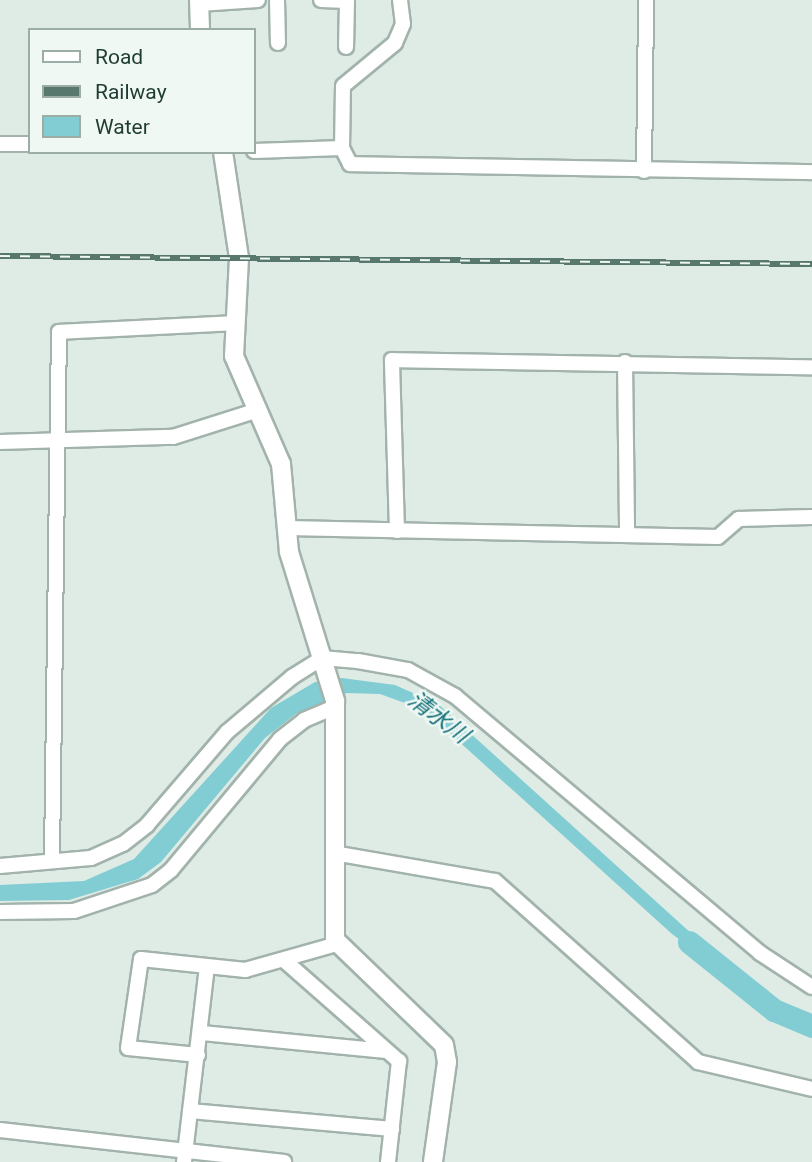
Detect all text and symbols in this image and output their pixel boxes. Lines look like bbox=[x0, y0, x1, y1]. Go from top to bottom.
legend bbox=[28, 28, 256, 154]
text: Road bbox=[95, 45, 143, 69]
text: Railway bbox=[95, 80, 167, 104]
text: Water bbox=[95, 115, 150, 139]
water label: 清水川 bbox=[402, 686, 474, 750]

